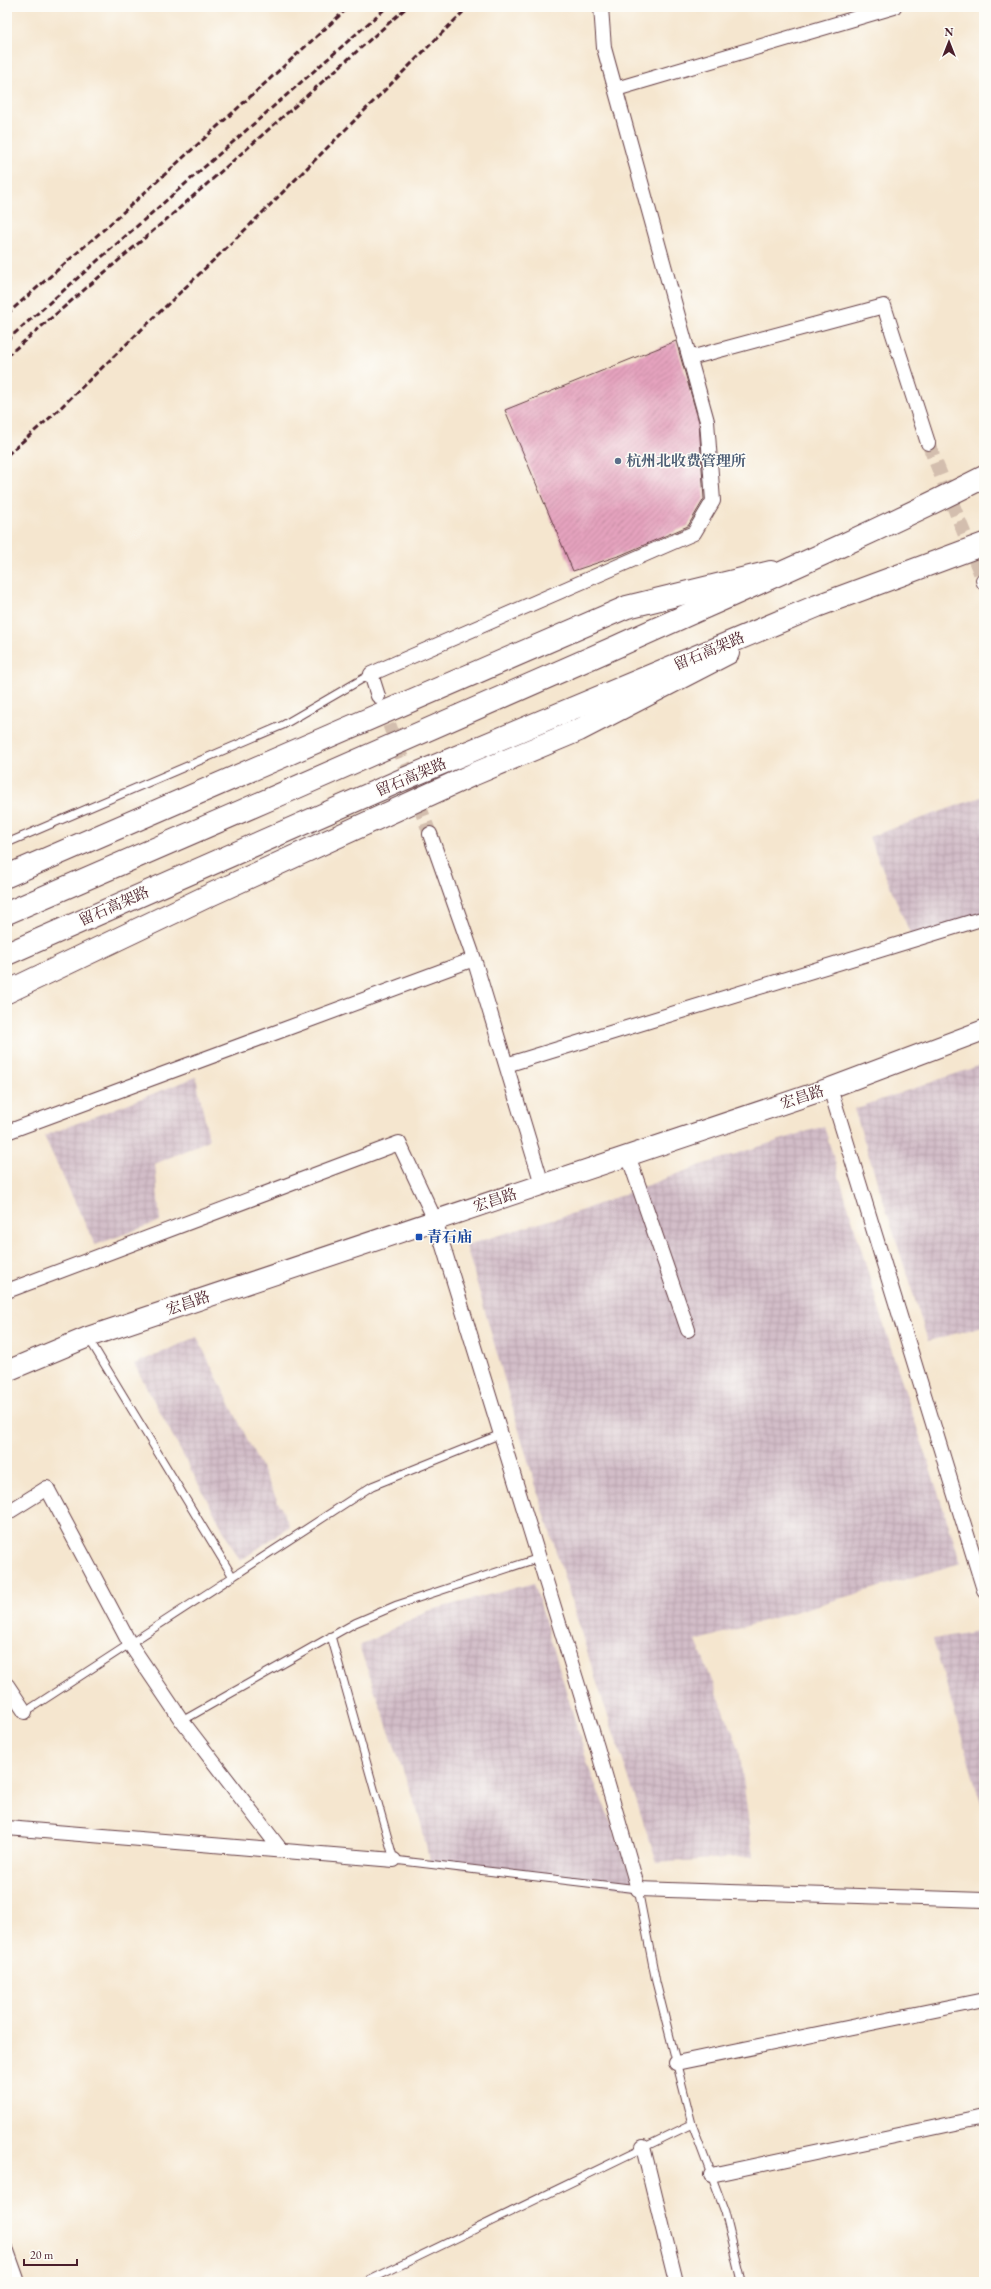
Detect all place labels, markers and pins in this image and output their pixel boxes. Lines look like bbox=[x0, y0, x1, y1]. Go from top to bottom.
place label: 杭州北收费管理所 bbox=[626, 451, 746, 470]
marker: 杭州北收费管理所 bbox=[613, 456, 623, 466]
place label: 青石庙 bbox=[427, 1227, 472, 1246]
marker: 青石庙 bbox=[414, 1232, 424, 1242]

